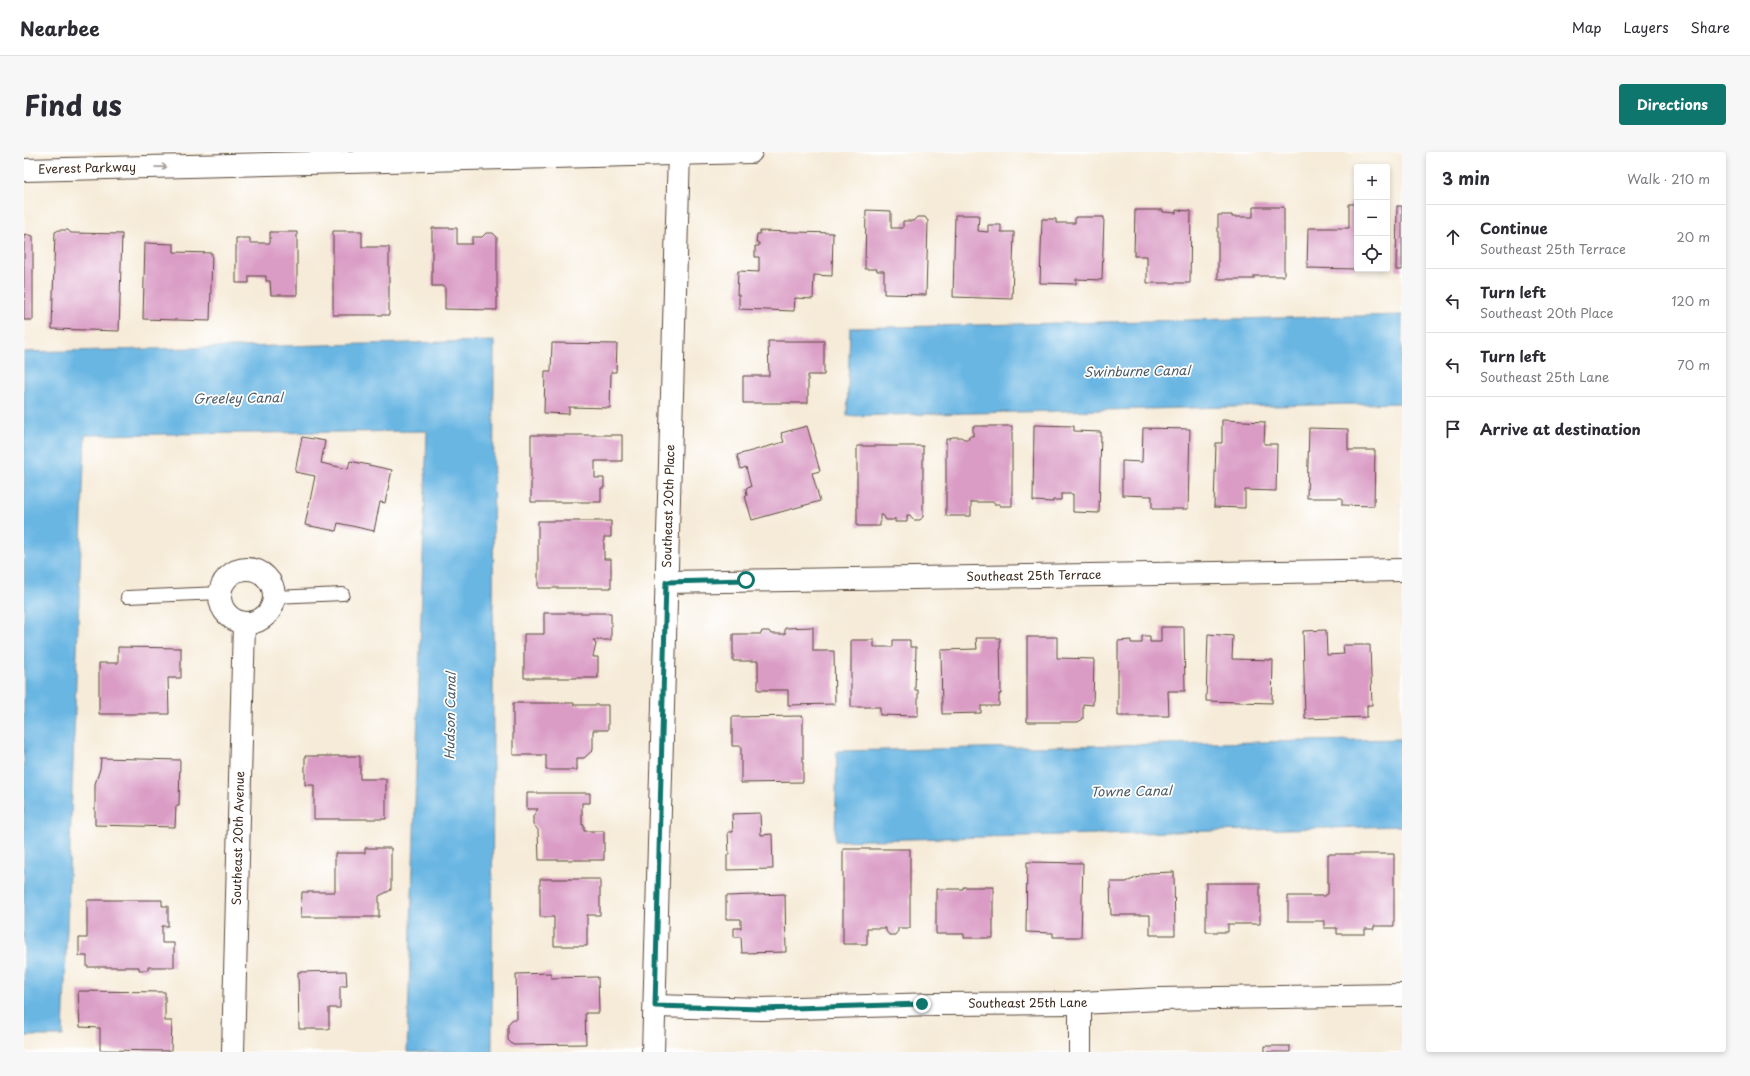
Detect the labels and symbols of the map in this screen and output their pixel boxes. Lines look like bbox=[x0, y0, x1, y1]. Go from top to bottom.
street label: Everest Parkway bbox=[38, 157, 136, 178]
one-way arrow bbox=[154, 163, 167, 171]
water label: Swinburne Canal bbox=[1084, 360, 1192, 381]
water label: Greeley Canal bbox=[193, 387, 285, 408]
street label: Southeast 20th Place bbox=[657, 444, 679, 568]
street label: Southeast 25th Terrace bbox=[966, 565, 1102, 585]
route start bbox=[737, 571, 755, 589]
water label: Hudson Canal bbox=[439, 670, 460, 760]
street label: Southeast 20th Avenue bbox=[227, 770, 248, 905]
water label: Towne Canal bbox=[1090, 780, 1174, 801]
street label: Southeast 25th Lane bbox=[968, 993, 1088, 1012]
route end bbox=[913, 995, 931, 1013]

